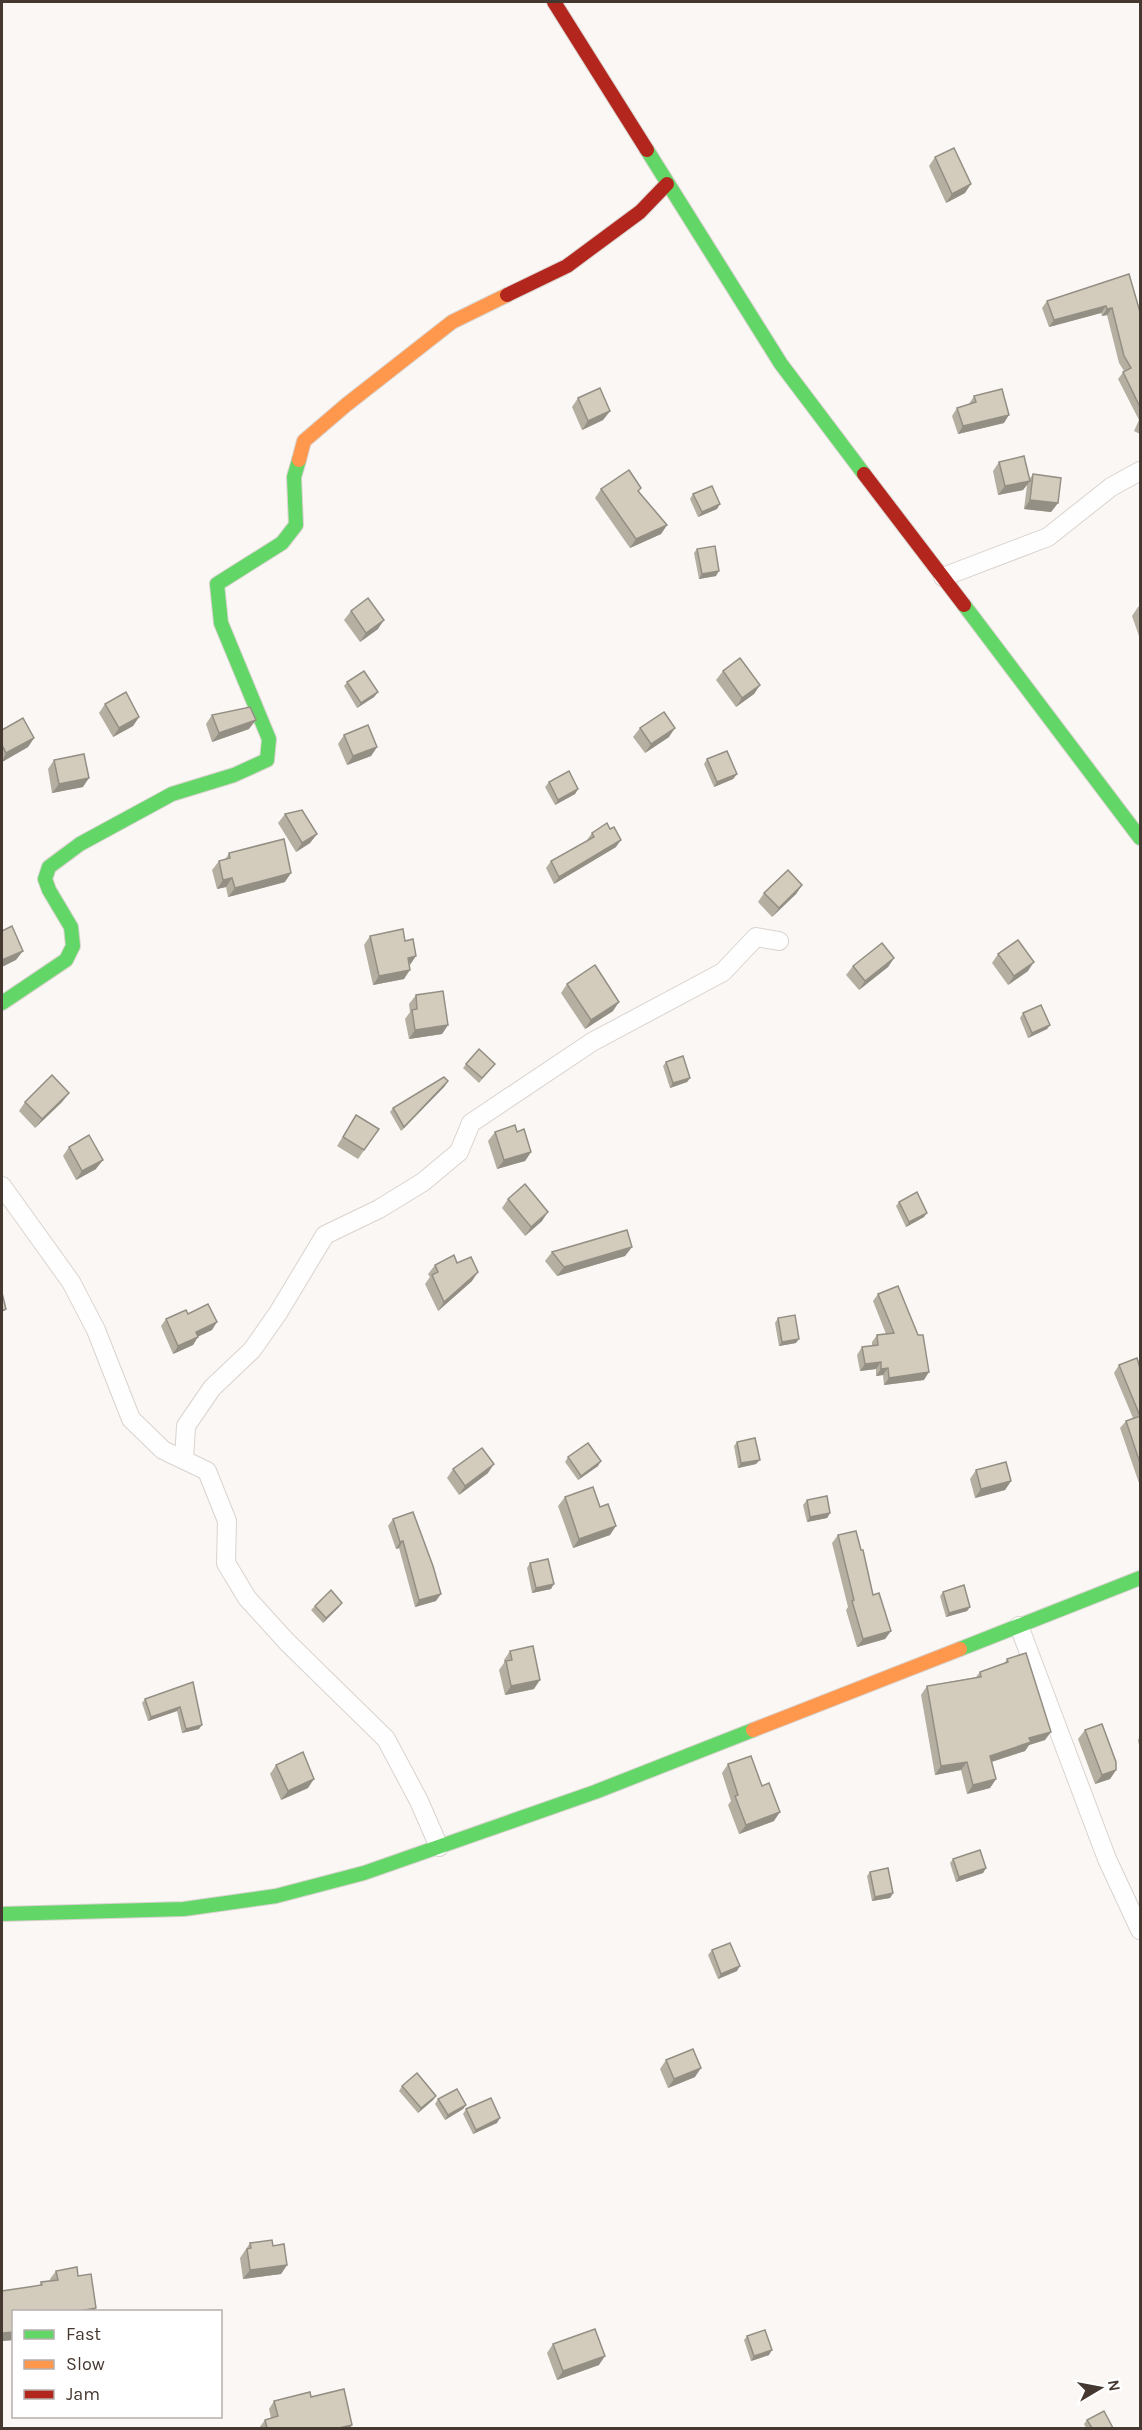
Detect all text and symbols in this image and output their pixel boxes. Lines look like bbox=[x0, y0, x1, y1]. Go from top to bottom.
legend bbox=[12, 2310, 222, 2418]
text: Fast bbox=[66, 2323, 101, 2345]
text: Slow bbox=[66, 2353, 105, 2375]
north arrow bbox=[1070, 2358, 1130, 2418]
text: N bbox=[1104, 2378, 1125, 2393]
text: Jam bbox=[66, 2383, 100, 2405]

